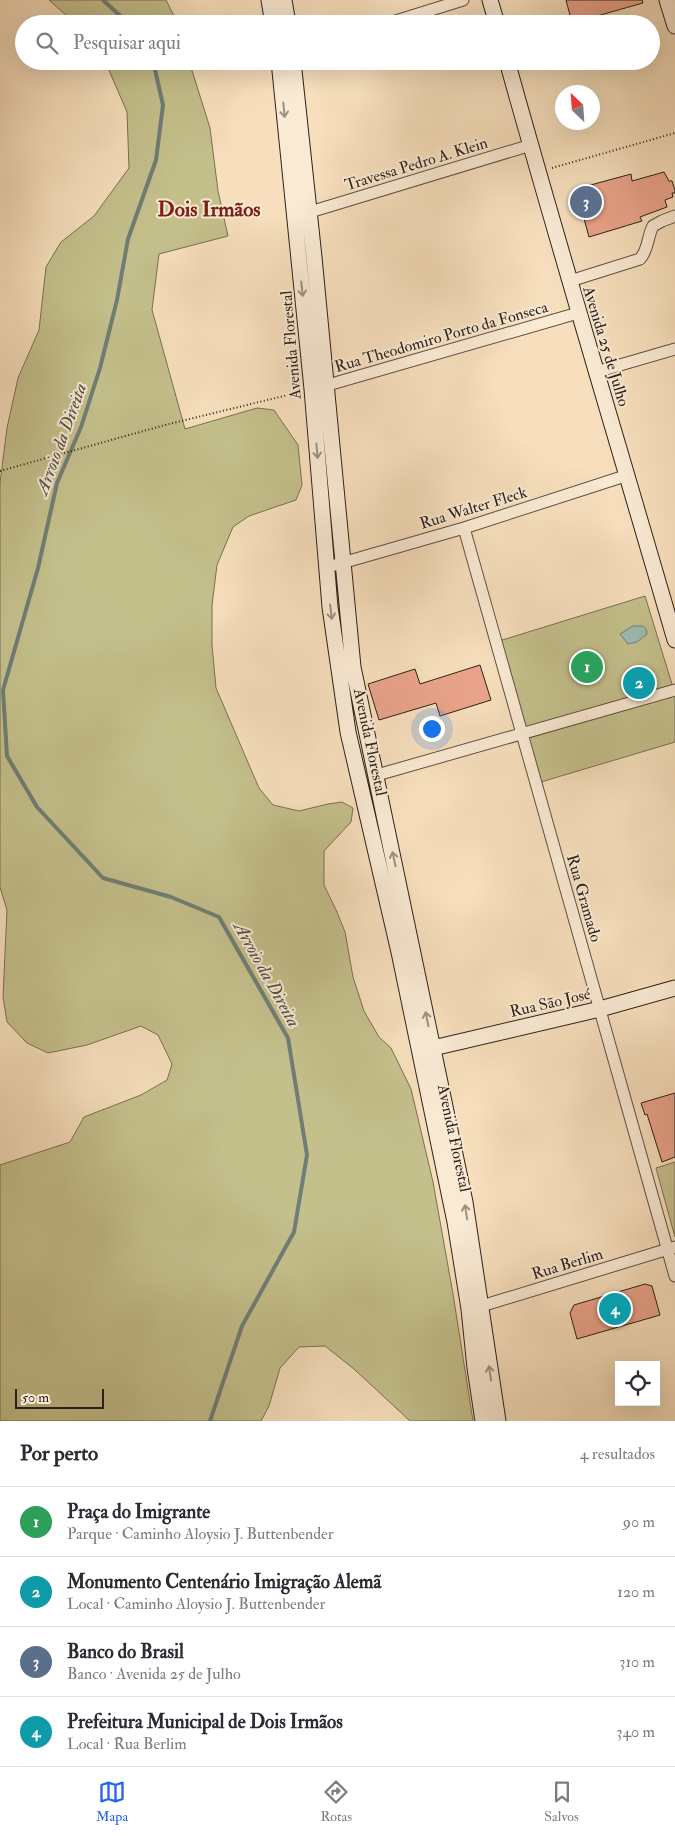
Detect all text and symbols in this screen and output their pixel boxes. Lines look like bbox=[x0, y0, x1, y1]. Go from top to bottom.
search box bbox=[15, 15, 660, 70]
icon: search bbox=[33, 29, 61, 57]
text: Pesquisar aqui bbox=[73, 31, 181, 55]
north arrow bbox=[555, 85, 600, 130]
one-way arrow bbox=[280, 101, 289, 117]
street label: Travessa Pedro A. Klein bbox=[342, 133, 490, 195]
pin: 3 bbox=[570, 183, 602, 221]
district label: Dois Irmãos bbox=[158, 196, 260, 223]
one-way arrow bbox=[297, 281, 307, 297]
street label: Avenida 25 de Julho bbox=[577, 283, 634, 409]
street label: Avenida Florestal bbox=[276, 290, 306, 401]
street label: Rua Theodomiro Porto da Fonseca bbox=[332, 297, 551, 377]
water label: Arroio da Direita bbox=[30, 380, 92, 500]
one-way arrow bbox=[312, 442, 322, 458]
street label: Rua Walter Fleck bbox=[417, 482, 530, 534]
one-way arrow bbox=[326, 604, 336, 620]
pin: 1 bbox=[571, 648, 603, 686]
pin: 2 bbox=[623, 664, 655, 702]
street label: Avenida Florestal bbox=[349, 686, 391, 798]
your location bbox=[419, 716, 445, 742]
one-way arrow bbox=[389, 852, 399, 868]
street label: Rua Gramado bbox=[562, 852, 606, 945]
water label: Arroio da Direita bbox=[227, 916, 305, 1031]
street label: Rua São José bbox=[508, 984, 593, 1023]
one-way arrow bbox=[421, 1011, 431, 1027]
street label: Avenida Florestal bbox=[433, 1082, 475, 1194]
one-way arrow bbox=[461, 1205, 471, 1221]
street label: Rua Berlim bbox=[529, 1244, 606, 1284]
pin: 4 bbox=[599, 1290, 631, 1328]
map controls bbox=[615, 1361, 660, 1406]
button: locate bbox=[615, 1361, 660, 1406]
one-way arrow bbox=[485, 1365, 495, 1381]
scale bar bbox=[15, 1386, 104, 1409]
text: 50 m bbox=[22, 1389, 49, 1406]
text: Por perto bbox=[20, 1440, 98, 1467]
text: 4 resultados bbox=[580, 1444, 655, 1464]
text: Praça do Imigrante bbox=[67, 1500, 210, 1524]
text: 1 bbox=[33, 1512, 39, 1532]
text: 90 m bbox=[623, 1512, 655, 1532]
text: Parque · Caminho Aloysio J. Buttenbender bbox=[67, 1524, 334, 1544]
text: Monumento Centenário Imigração Alemã bbox=[67, 1570, 381, 1594]
text: 2 bbox=[32, 1582, 40, 1602]
text: 120 m bbox=[617, 1582, 655, 1602]
text: Local · Caminho Aloysio J. Buttenbender bbox=[67, 1594, 325, 1614]
text: Banco do Brasil bbox=[67, 1640, 184, 1664]
text: 3 bbox=[33, 1652, 39, 1672]
text: 310 m bbox=[619, 1652, 655, 1672]
text: Banco · Avenida 25 de Julho bbox=[67, 1664, 241, 1684]
text: Prefeitura Municipal de Dois Irmãos bbox=[67, 1710, 343, 1734]
text: 4 bbox=[32, 1722, 40, 1742]
text: 340 m bbox=[616, 1722, 655, 1742]
text: Local · Rua Berlim bbox=[67, 1734, 187, 1754]
tab: Mapa bbox=[96, 1778, 128, 1825]
tab: Rotas bbox=[320, 1778, 352, 1825]
tab: Salvos bbox=[544, 1778, 579, 1825]

